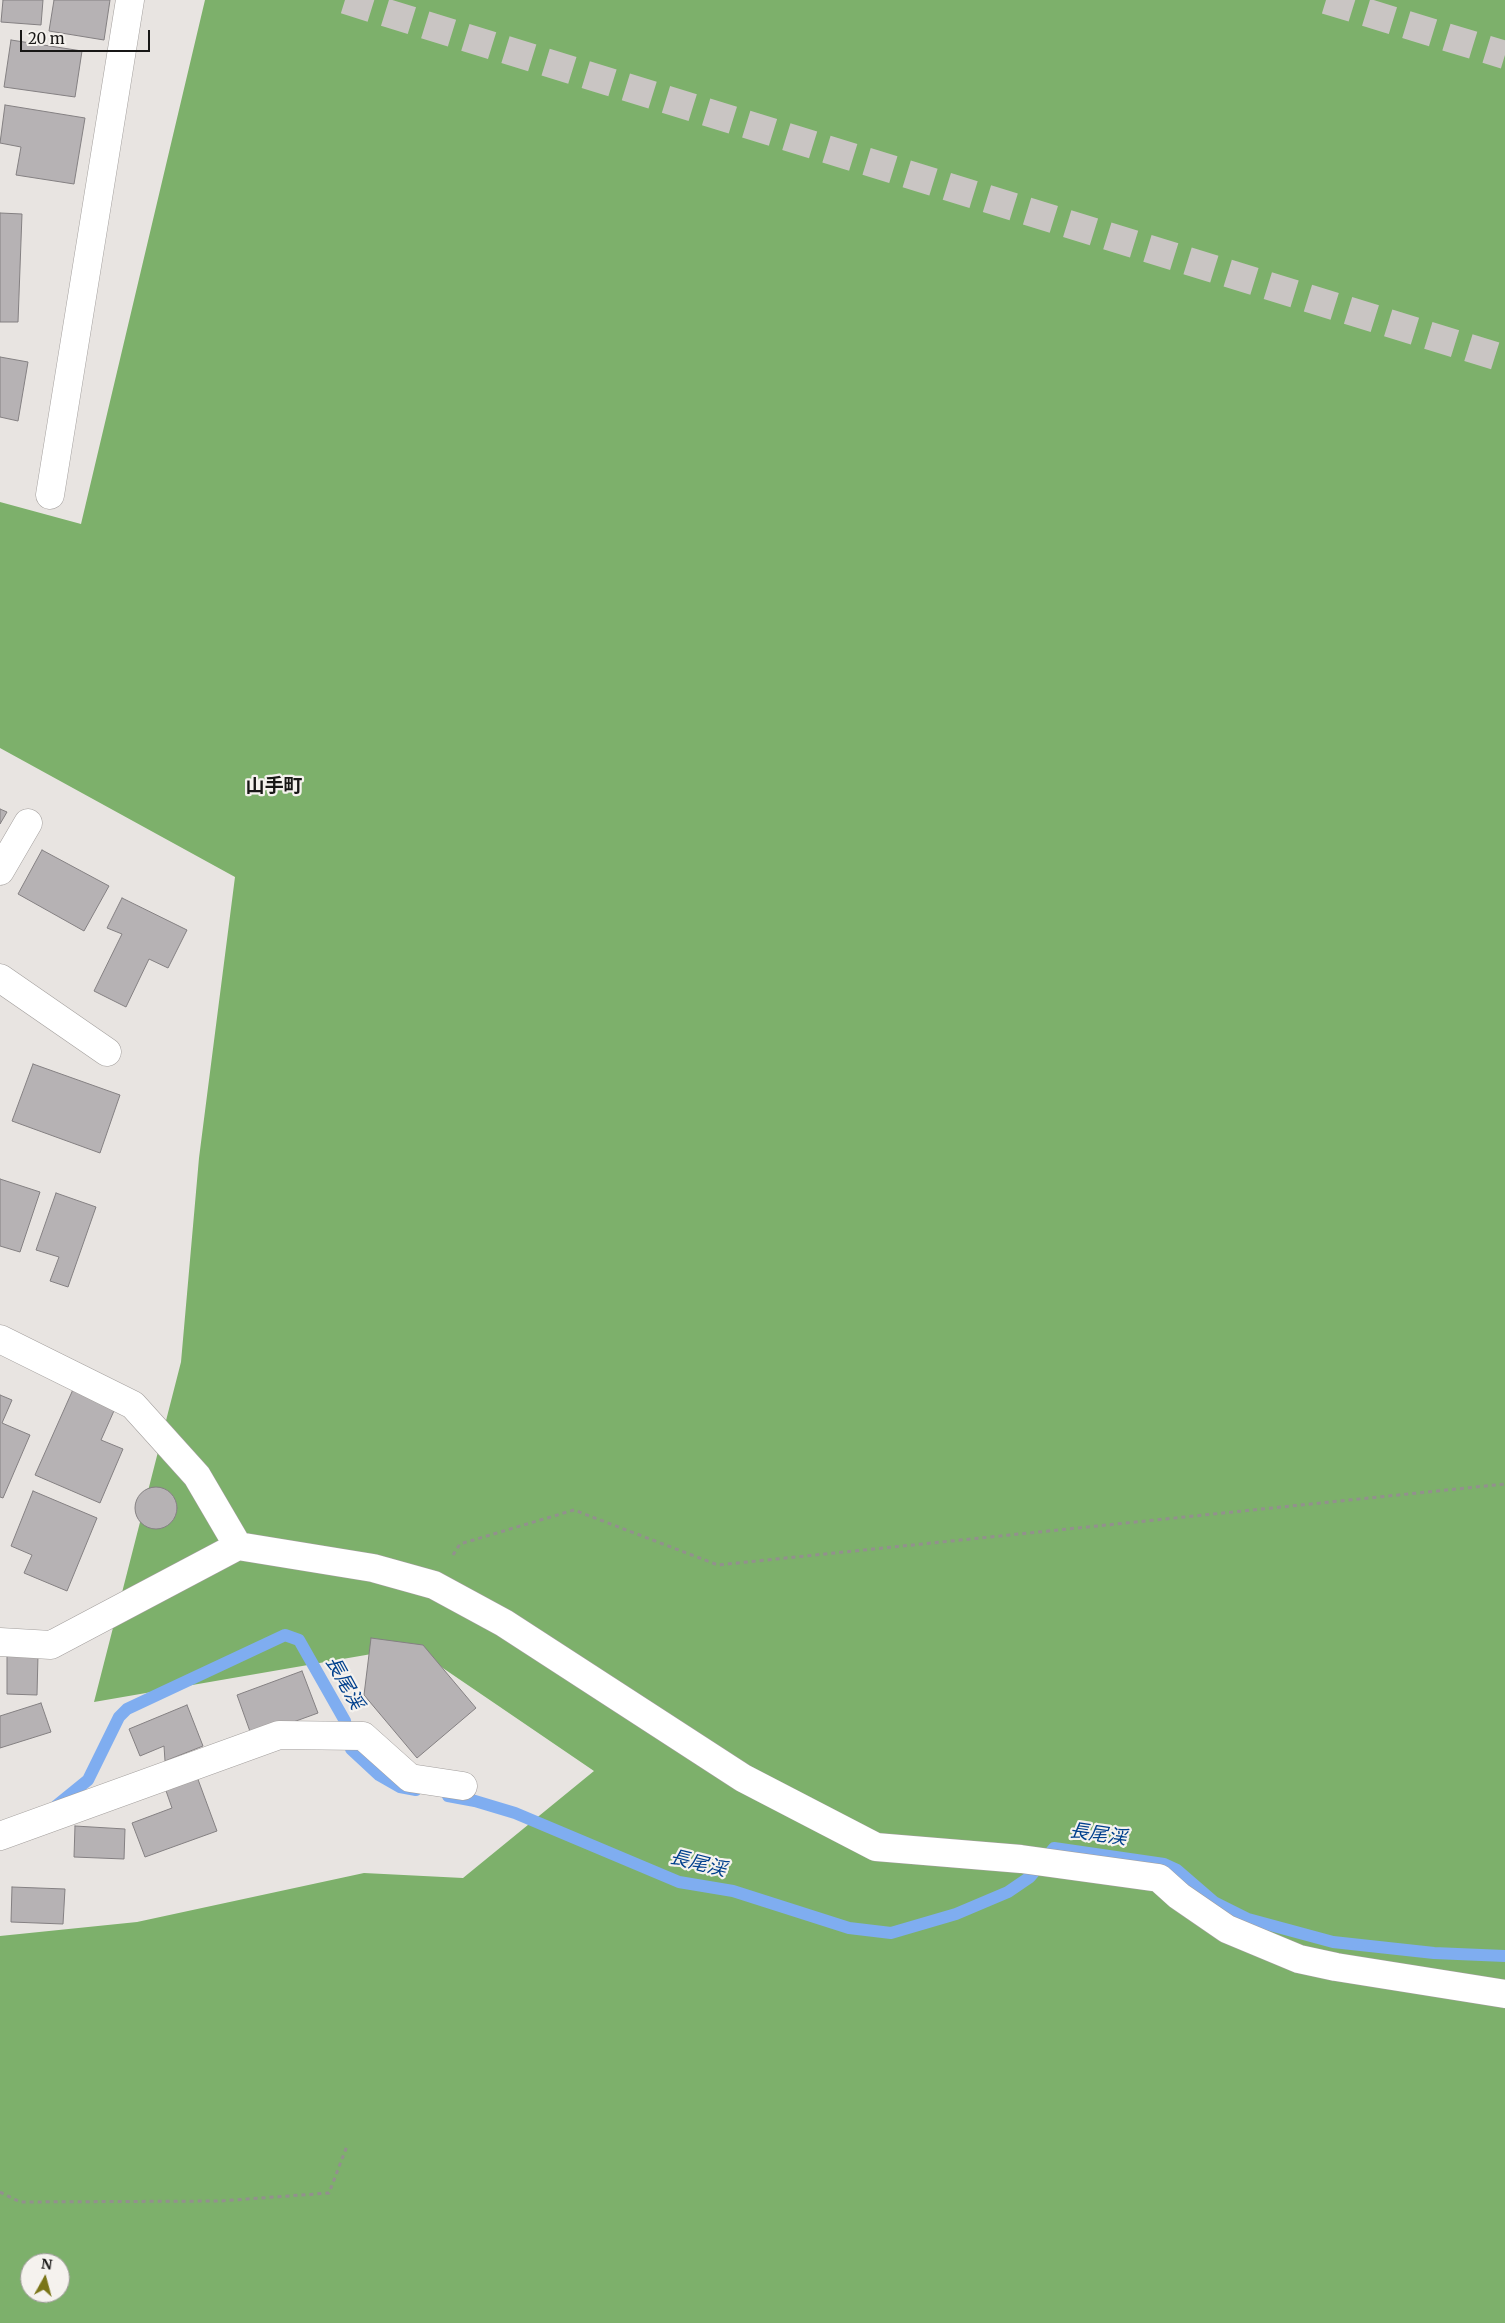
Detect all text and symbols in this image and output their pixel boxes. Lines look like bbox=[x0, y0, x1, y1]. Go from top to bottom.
scale bar bbox=[22, 20, 152, 52]
text: 20 m bbox=[28, 29, 65, 48]
district label: 山手町 bbox=[246, 776, 302, 798]
water label: 長尾渓 bbox=[320, 1653, 368, 1713]
water label: 長尾渓 bbox=[1068, 1820, 1128, 1850]
water label: 長尾渓 bbox=[668, 1846, 728, 1882]
north arrow bbox=[20, 2253, 70, 2303]
text: N bbox=[40, 2254, 53, 2274]

